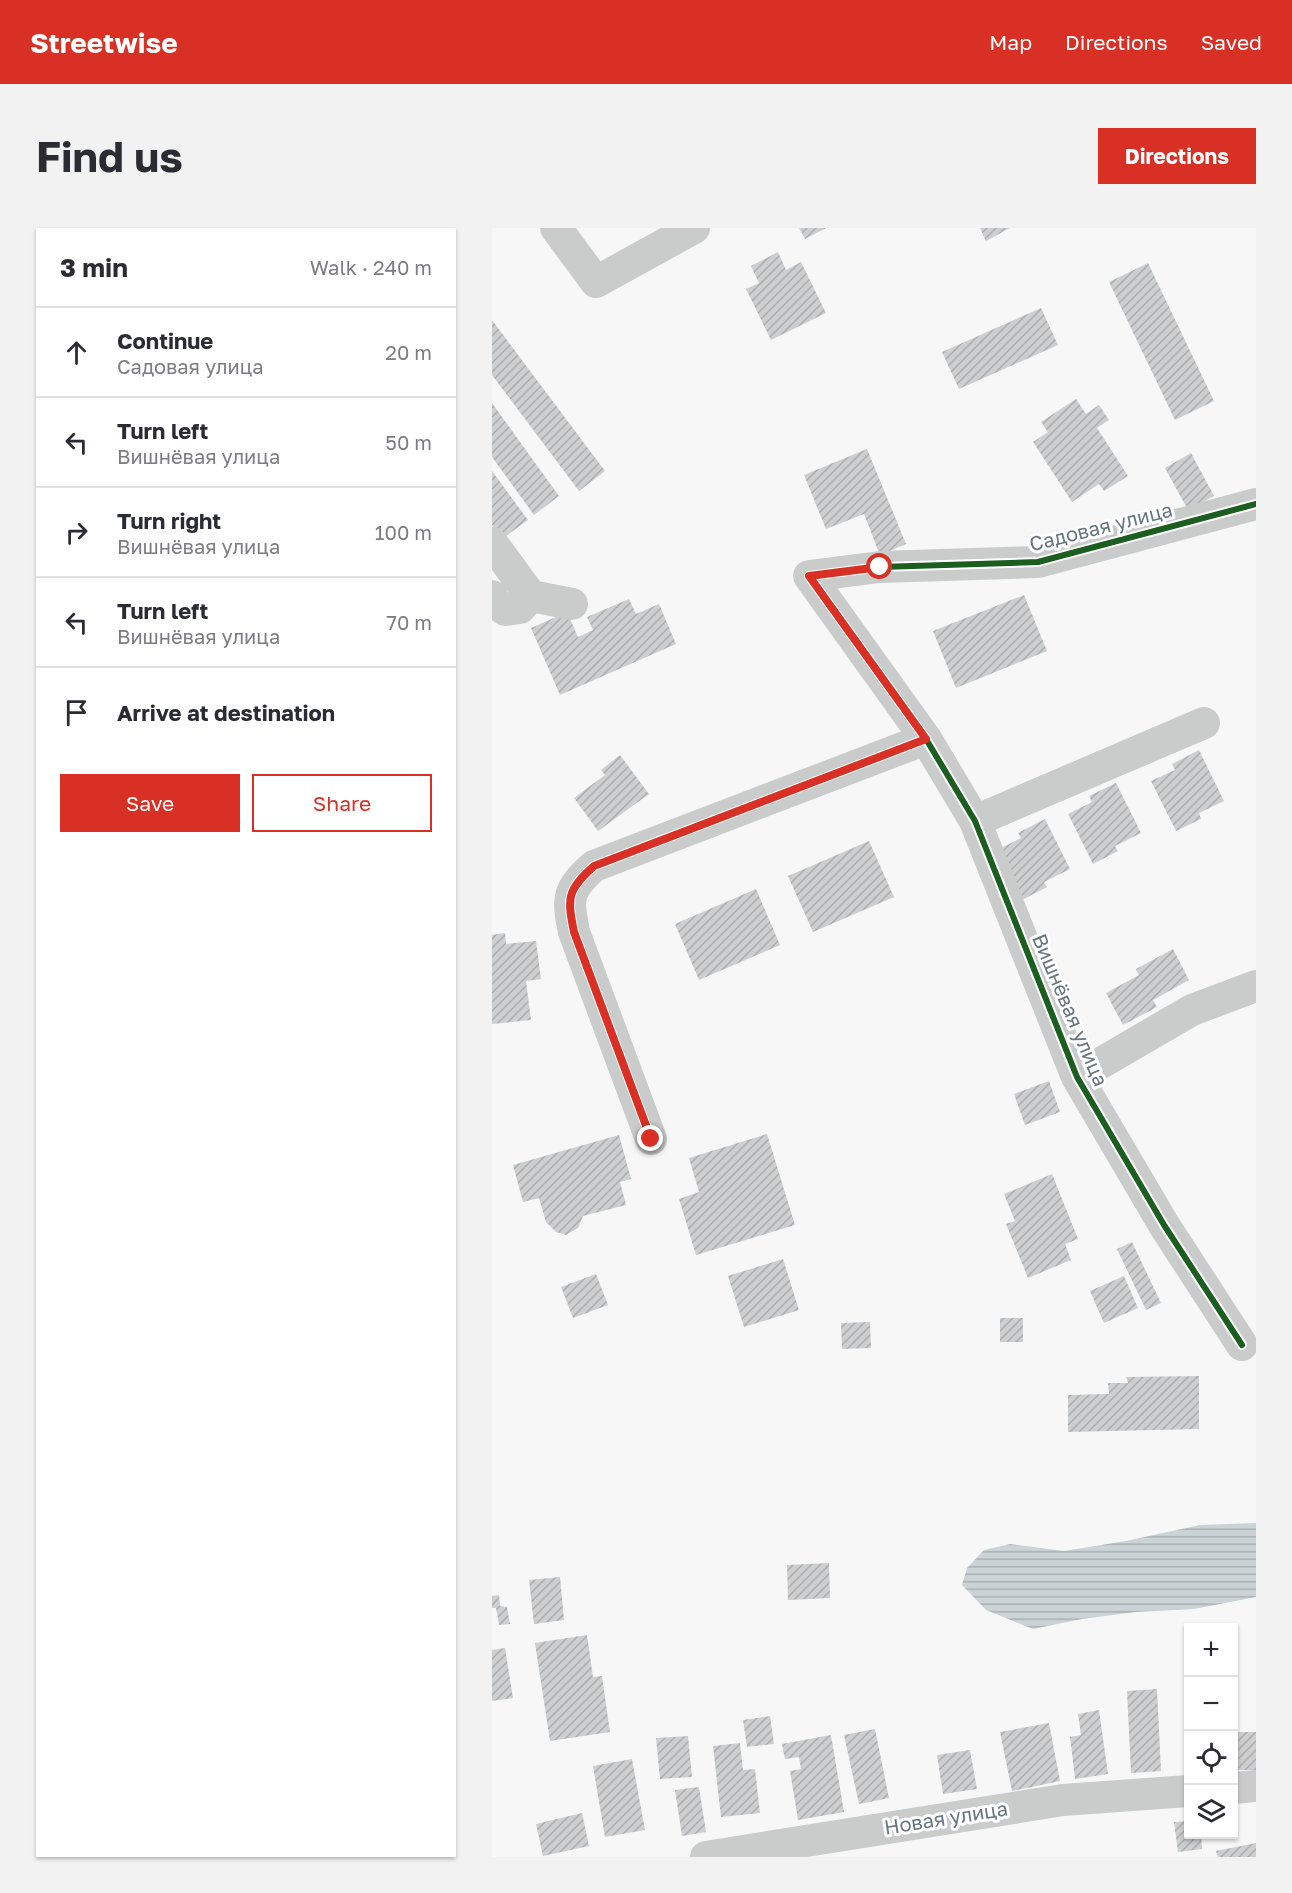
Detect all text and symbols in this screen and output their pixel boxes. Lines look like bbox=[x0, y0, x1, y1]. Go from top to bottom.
text: Streetwise bbox=[30, 26, 178, 59]
text: Map bbox=[989, 29, 1032, 55]
text: Directions bbox=[1065, 29, 1168, 55]
text: Saved bbox=[1201, 29, 1262, 55]
button: Directions bbox=[1098, 128, 1256, 184]
text: Find us bbox=[36, 131, 183, 181]
text: 3 min bbox=[60, 252, 128, 283]
text: Walk · 240 m bbox=[310, 255, 432, 279]
text: Continue bbox=[117, 327, 213, 354]
icon: ahead bbox=[60, 336, 93, 369]
text: 20 m bbox=[385, 340, 432, 364]
text: Садовая улица bbox=[117, 354, 264, 378]
text: Turn left bbox=[117, 417, 208, 444]
icon: left bbox=[60, 426, 93, 459]
text: 50 m bbox=[385, 430, 432, 454]
text: Вишнёвая улица bbox=[117, 444, 280, 468]
street label: Садовая улица bbox=[1027, 497, 1175, 555]
text: Turn right bbox=[117, 507, 221, 534]
icon: right bbox=[60, 516, 93, 549]
text: 100 m bbox=[375, 520, 432, 544]
text: Вишнёвая улица bbox=[117, 534, 280, 558]
route start bbox=[866, 553, 892, 579]
text: Turn left bbox=[117, 597, 208, 624]
icon: left bbox=[60, 606, 93, 639]
text: 70 m bbox=[386, 610, 432, 634]
text: Вишнёвая улица bbox=[117, 624, 280, 648]
icon: arrive bbox=[60, 696, 93, 729]
text: Arrive at destination bbox=[117, 699, 335, 726]
button: Save bbox=[60, 774, 240, 832]
button: Share bbox=[252, 774, 432, 832]
street label: Вишнёвая улица bbox=[1028, 930, 1114, 1089]
route end bbox=[637, 1125, 663, 1151]
map controls bbox=[1184, 1623, 1238, 1839]
button: + bbox=[1184, 1623, 1238, 1677]
button: − bbox=[1184, 1677, 1238, 1731]
button: locate bbox=[1184, 1731, 1238, 1785]
button: layers bbox=[1184, 1785, 1238, 1839]
street label: Новая улица bbox=[882, 1795, 1009, 1839]

